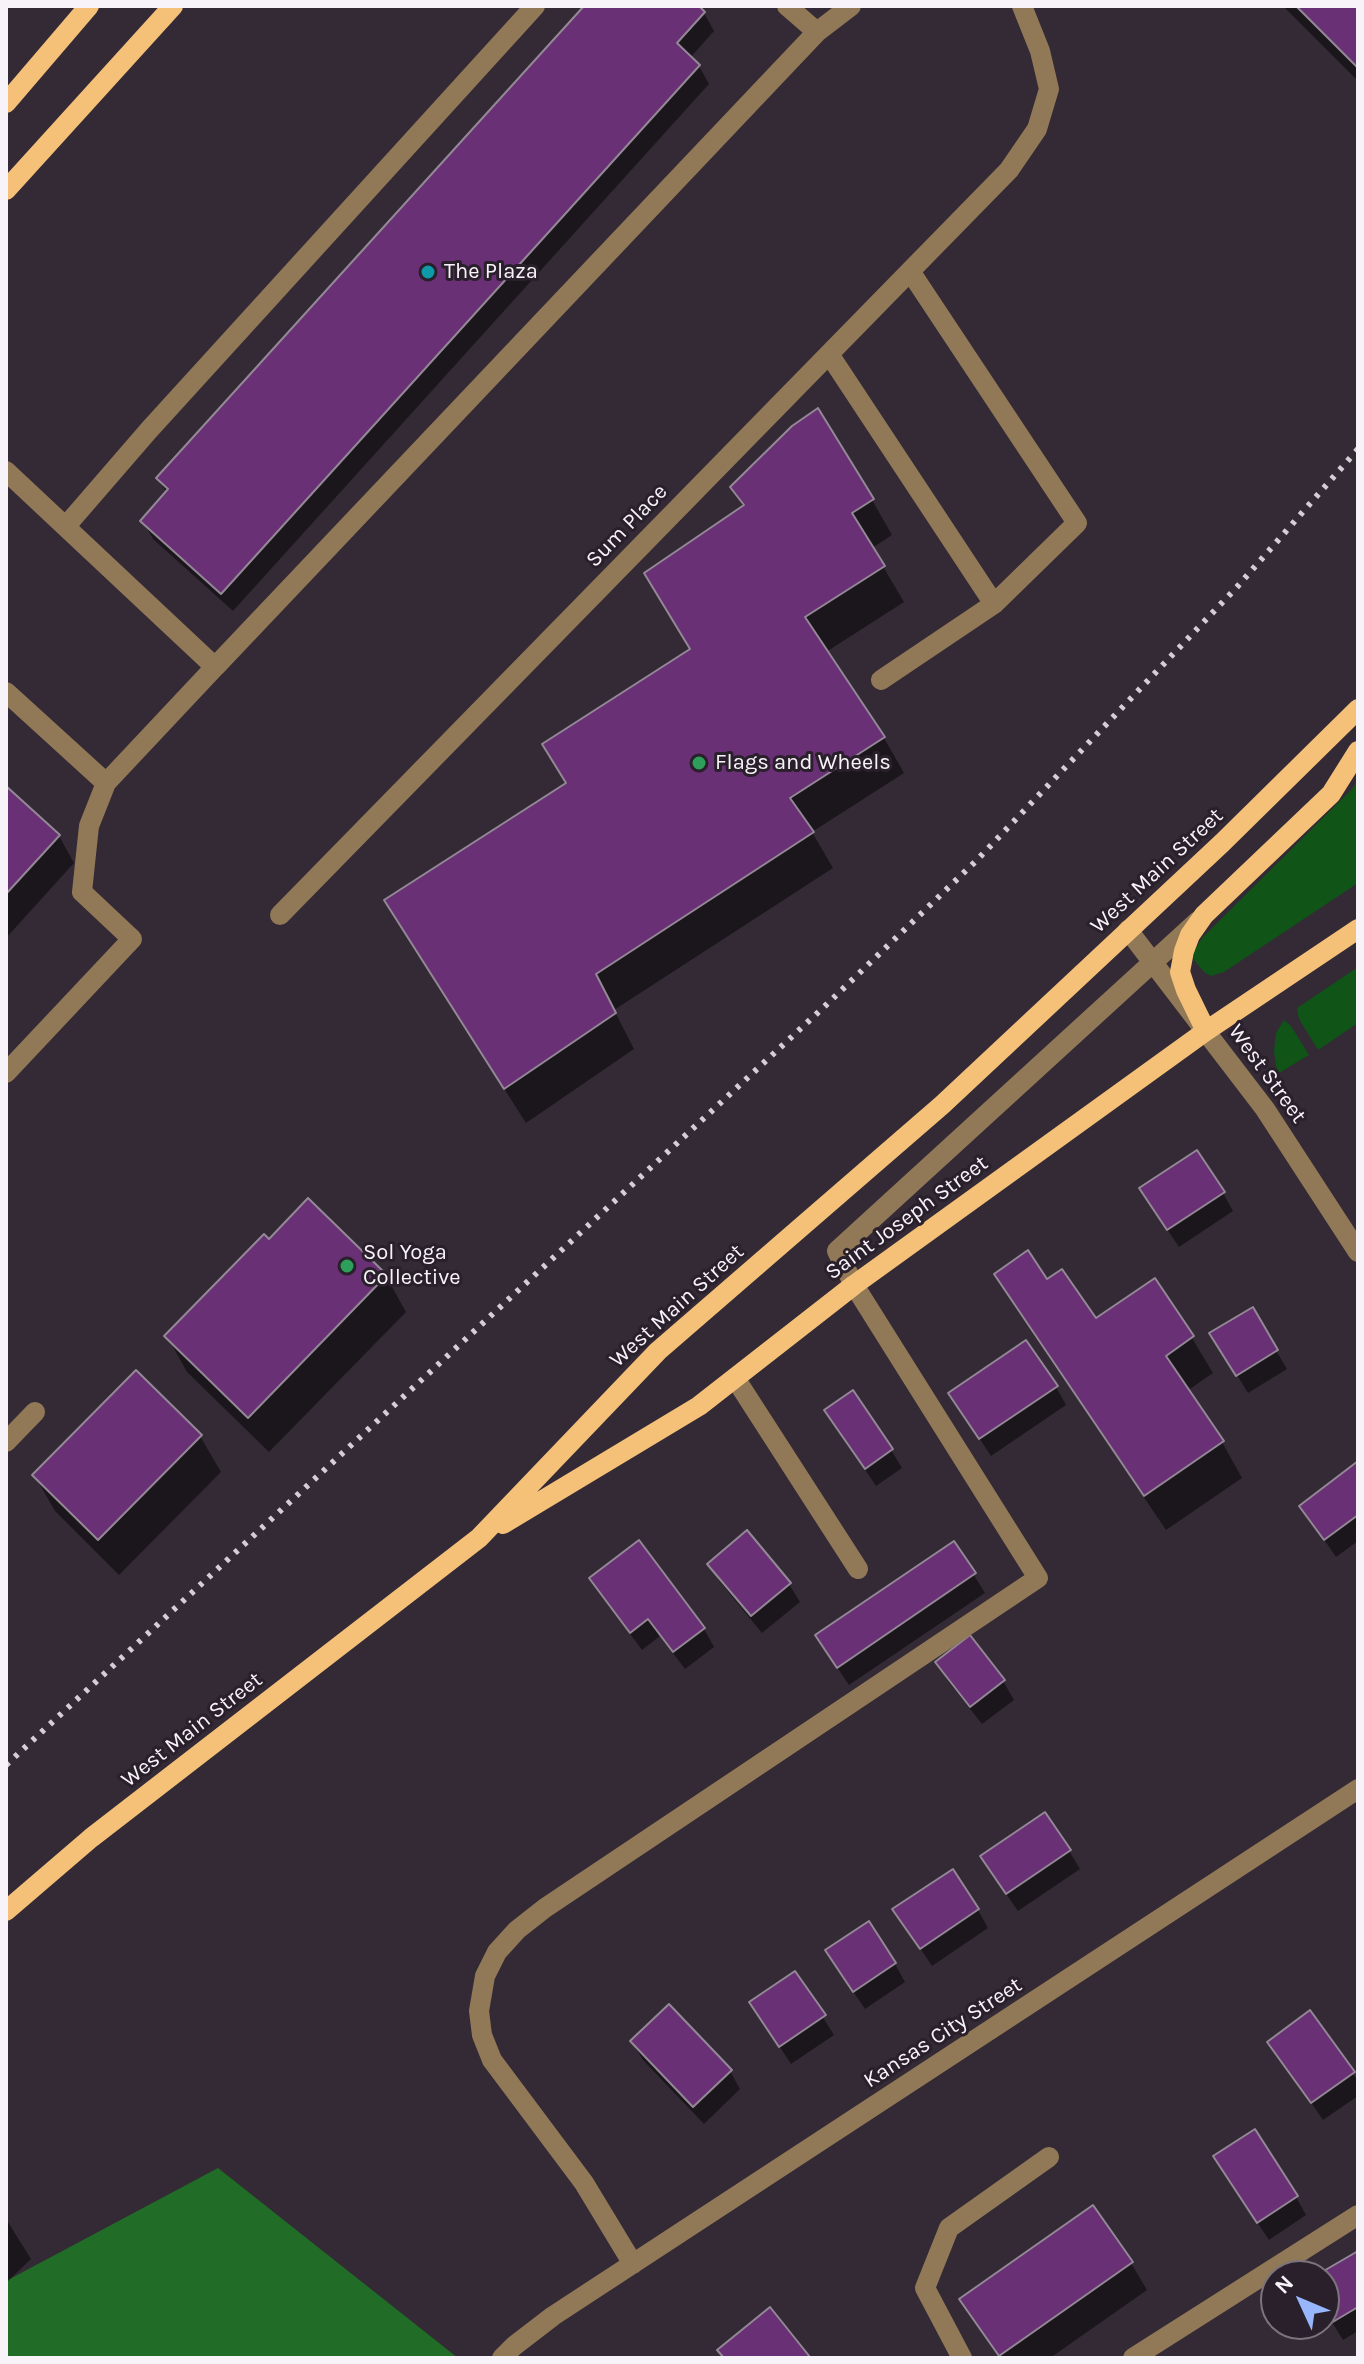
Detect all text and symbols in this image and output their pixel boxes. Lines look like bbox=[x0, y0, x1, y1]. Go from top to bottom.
place label: The Plaza bbox=[444, 259, 538, 285]
marker: The Plaza bbox=[419, 263, 437, 281]
street label: Sum Place bbox=[581, 479, 673, 573]
place label: Flags and Wheels bbox=[715, 750, 891, 776]
marker: Flags and Wheels bbox=[690, 754, 708, 772]
street label: West Main Street bbox=[1085, 803, 1229, 939]
street label: West Street bbox=[1222, 1019, 1312, 1129]
street label: Saint Joseph Street bbox=[821, 1150, 993, 1286]
street label: West Main Street bbox=[604, 1239, 750, 1373]
place label: Sol Yoga Collective bbox=[363, 1240, 461, 1292]
marker: Sol Yoga Collective bbox=[338, 1257, 356, 1275]
street label: West Main Street bbox=[116, 1667, 268, 1793]
street label: Kansas City Street bbox=[859, 1972, 1027, 2094]
north arrow bbox=[1260, 2260, 1340, 2340]
text: N bbox=[1269, 2270, 1299, 2299]

